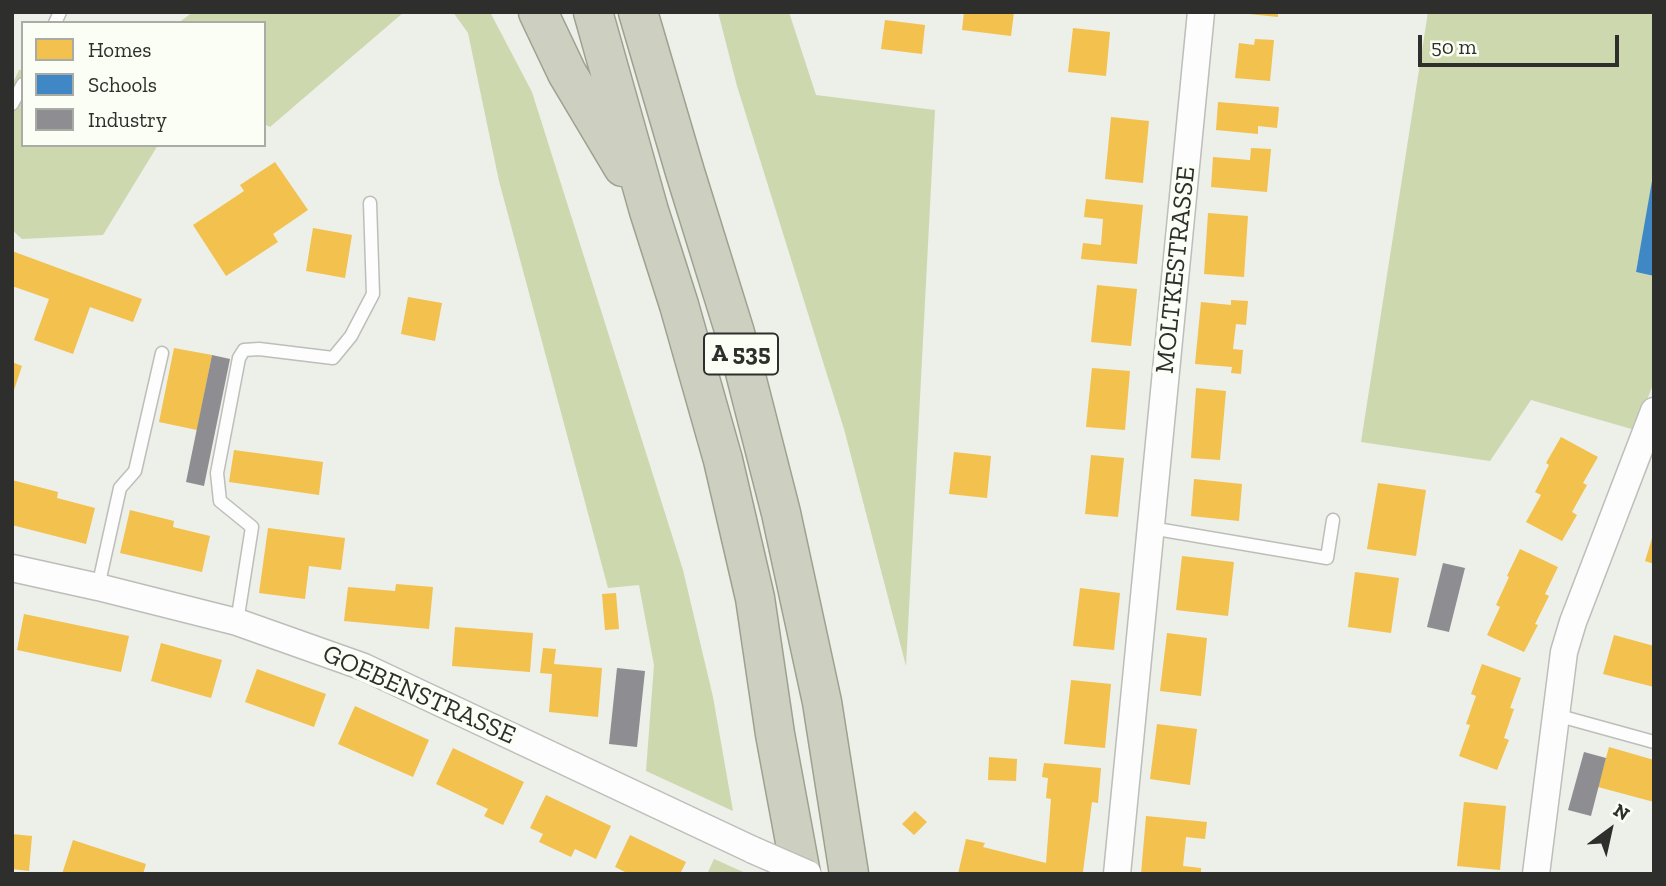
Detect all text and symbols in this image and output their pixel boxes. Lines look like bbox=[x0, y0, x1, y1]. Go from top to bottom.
legend bbox=[21, 21, 266, 147]
scale bar bbox=[1421, 21, 1622, 65]
text: 50 m bbox=[1431, 34, 1477, 59]
text: Homes bbox=[88, 37, 151, 62]
text: Schools bbox=[88, 72, 157, 97]
text: Industry bbox=[88, 107, 167, 132]
street label: MOLTKESTRASSE bbox=[1150, 165, 1202, 375]
road number: A 535 bbox=[704, 334, 778, 374]
street label: GOEBENSTRASSE bbox=[318, 638, 520, 752]
north arrow bbox=[1575, 795, 1645, 865]
text: N bbox=[1609, 798, 1634, 826]

